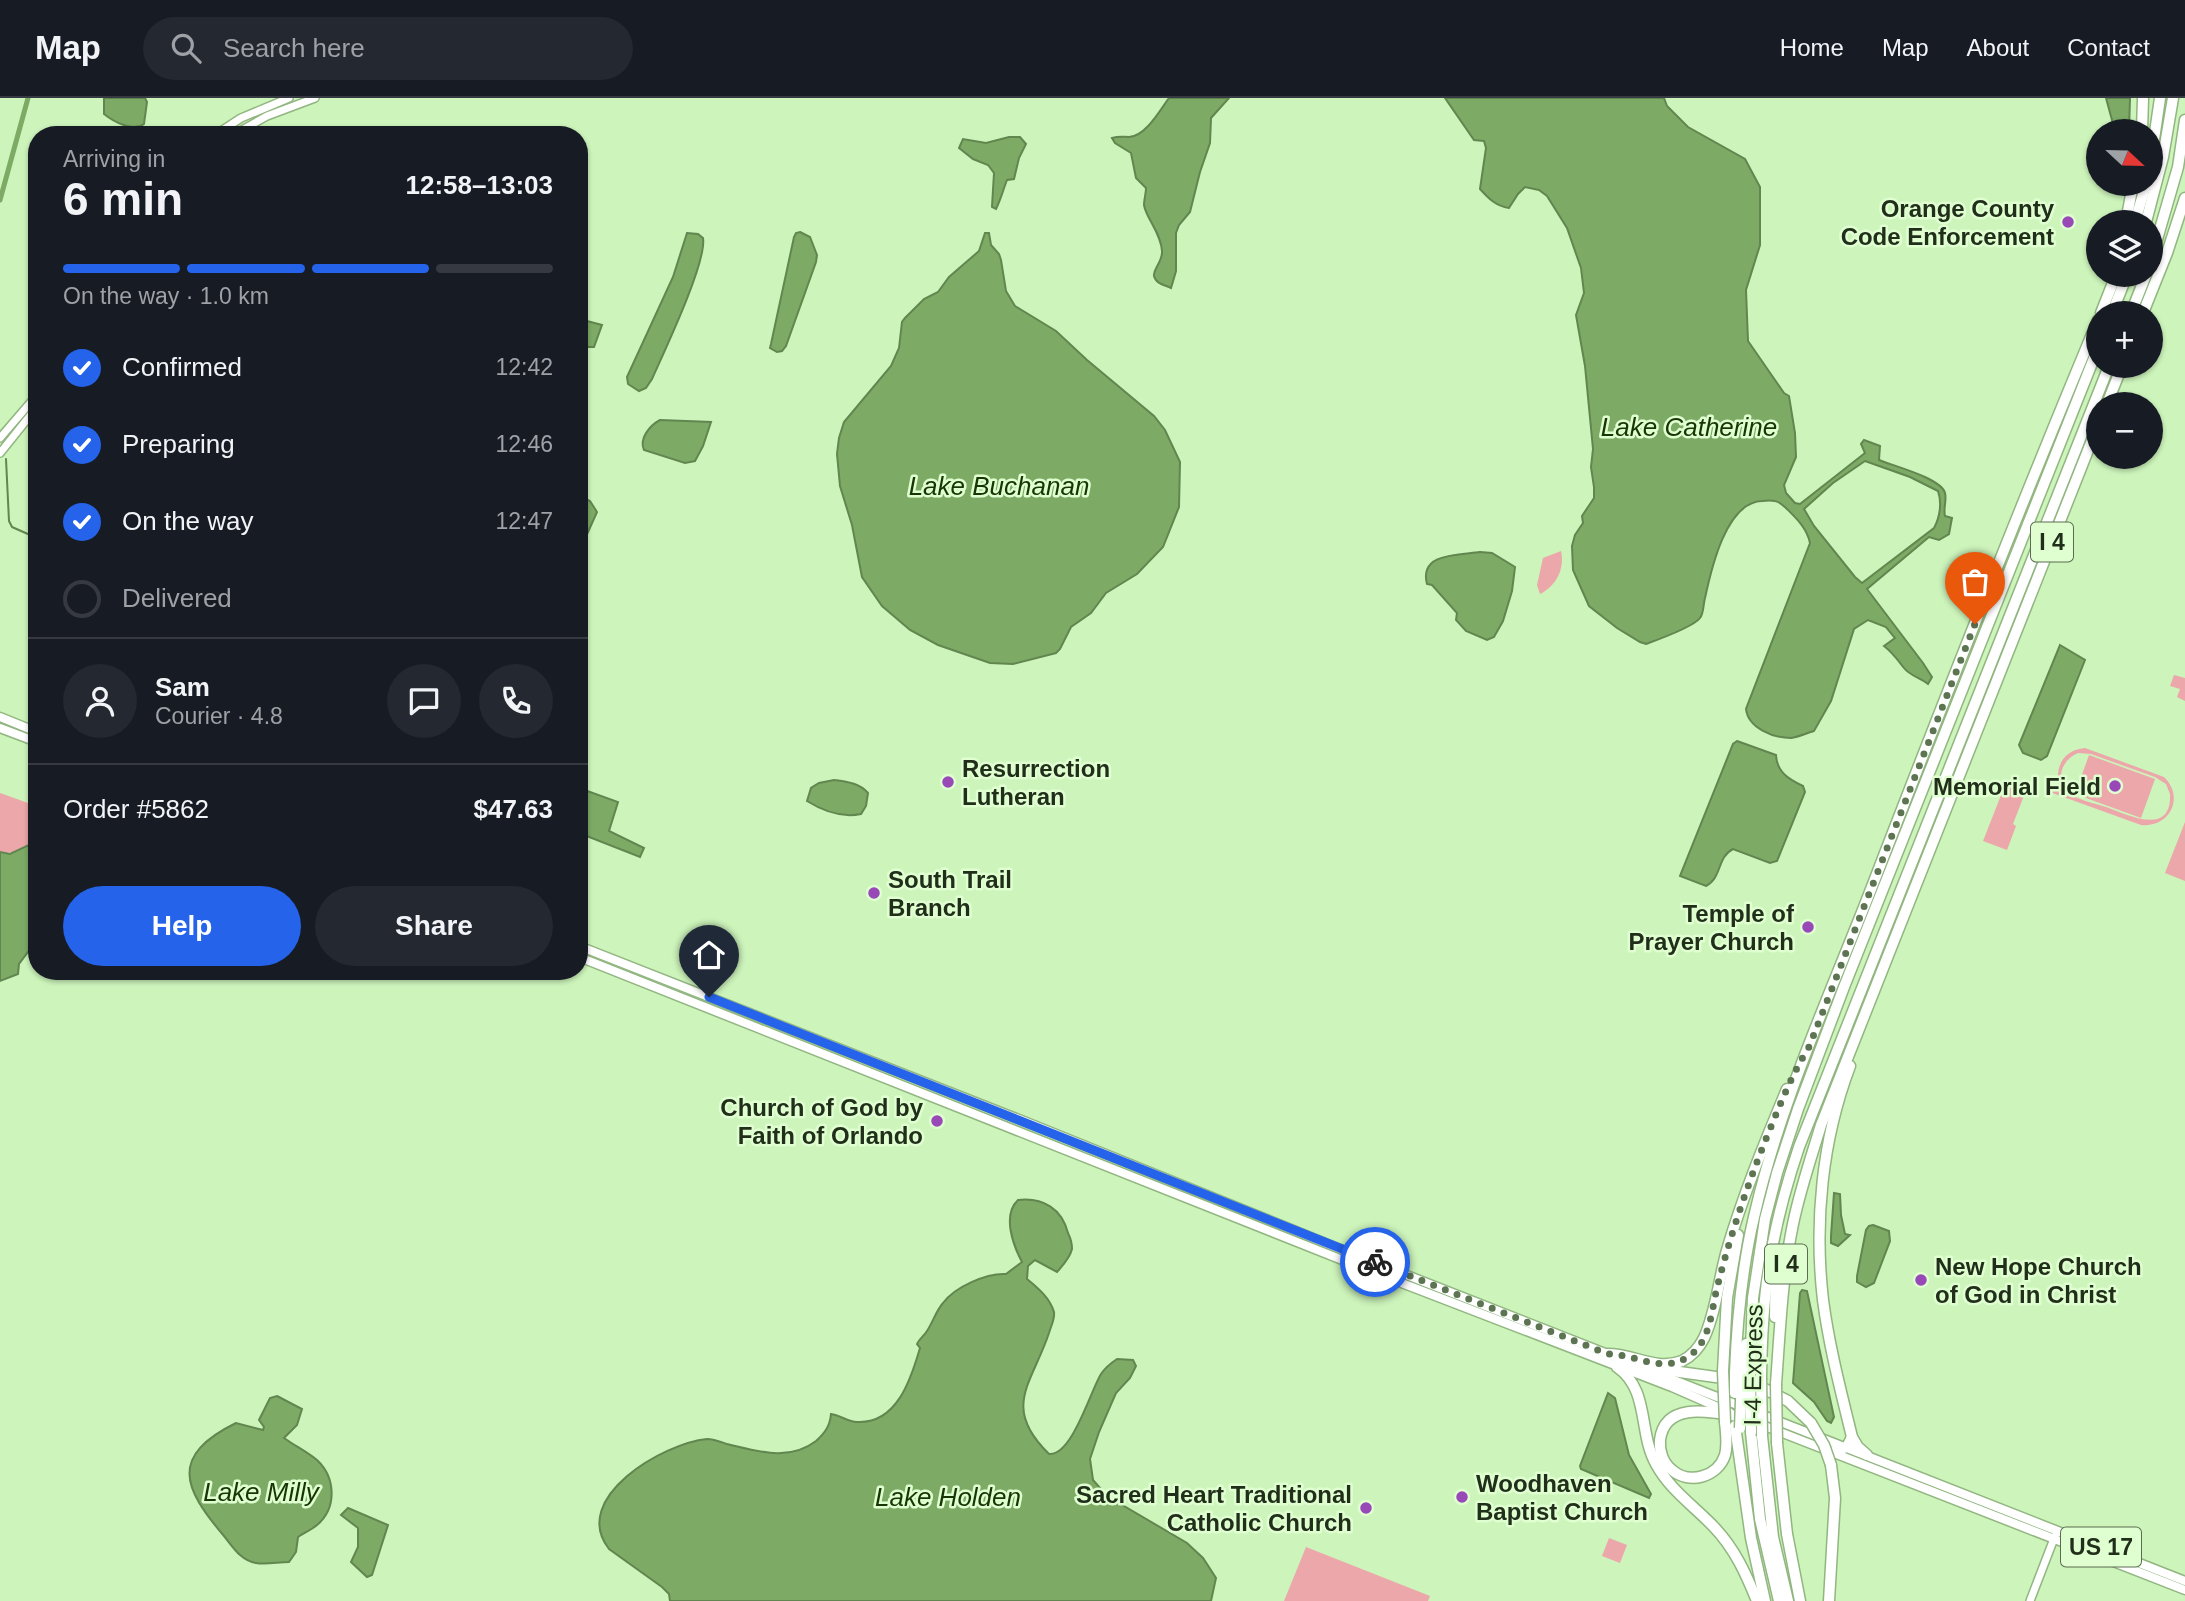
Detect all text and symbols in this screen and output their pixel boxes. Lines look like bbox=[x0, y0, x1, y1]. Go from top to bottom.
search box bbox=[143, 17, 633, 80]
text: Map bbox=[35, 29, 101, 66]
icon: search bbox=[167, 29, 205, 67]
text: Search here bbox=[223, 33, 365, 63]
text: Home bbox=[1780, 34, 1844, 61]
text: Map bbox=[1882, 34, 1929, 61]
text: About bbox=[1967, 34, 2029, 61]
text: Contact bbox=[2067, 34, 2150, 61]
north arrow bbox=[2086, 119, 2163, 196]
map controls bbox=[2086, 119, 2163, 469]
text: Arriving in bbox=[63, 146, 165, 172]
text: 12:58–13:03 bbox=[406, 170, 553, 200]
text: 6 min bbox=[63, 173, 183, 225]
place label: Orange County Code Enforcement bbox=[1841, 195, 2055, 250]
button: layers bbox=[2086, 210, 2163, 287]
marker: Orange County Code Enforcement bbox=[2060, 214, 2076, 230]
text: On the way · 1.0 km bbox=[63, 283, 269, 309]
button: + bbox=[2086, 301, 2163, 378]
icon: check bbox=[63, 349, 101, 387]
text: Confirmed bbox=[122, 352, 242, 382]
text: 12:42 bbox=[495, 354, 553, 380]
button: − bbox=[2086, 392, 2163, 469]
water label: Lake Catherine bbox=[1601, 412, 1777, 442]
icon: check bbox=[63, 426, 101, 464]
text: Preparing bbox=[122, 429, 235, 459]
text: 12:46 bbox=[495, 431, 553, 457]
water label: Lake Buchanan bbox=[909, 471, 1089, 501]
icon: check bbox=[63, 503, 101, 541]
text: On the way bbox=[122, 506, 254, 536]
text: 12:47 bbox=[495, 508, 553, 534]
road number: I 4 bbox=[2031, 522, 2073, 562]
pin bbox=[1945, 552, 2005, 624]
icon: bag bbox=[1956, 563, 1994, 601]
text: Delivered bbox=[122, 583, 232, 613]
button: person bbox=[63, 664, 137, 738]
button: chat bbox=[387, 664, 461, 738]
button: phone bbox=[479, 664, 553, 738]
text: Sam bbox=[155, 672, 210, 702]
text: Courier · 4.8 bbox=[155, 703, 283, 729]
place label: Resurrection Lutheran bbox=[962, 755, 1110, 810]
place label: Memorial Field bbox=[1933, 773, 2101, 800]
marker: Resurrection Lutheran bbox=[940, 774, 956, 790]
marker: Memorial Field bbox=[2107, 778, 2123, 794]
text: Order #5862 bbox=[63, 794, 209, 824]
text: $47.63 bbox=[473, 794, 553, 824]
place label: South Trail Branch bbox=[888, 866, 1012, 921]
marker: South Trail Branch bbox=[866, 885, 882, 901]
button: Help bbox=[63, 886, 301, 966]
button: Share bbox=[315, 886, 553, 966]
place label: Temple of Prayer Church bbox=[1629, 900, 1795, 955]
marker: Temple of Prayer Church bbox=[1800, 919, 1816, 935]
pin bbox=[679, 925, 739, 997]
icon: home bbox=[690, 936, 728, 974]
place label: Church of God by Faith of Orlando bbox=[720, 1094, 924, 1149]
marker: Church of God by Faith of Orlando bbox=[929, 1113, 945, 1129]
courier bbox=[1340, 1227, 1410, 1297]
icon: bike bbox=[1356, 1243, 1394, 1281]
road number: I 4 bbox=[1765, 1245, 1807, 1284]
place label: New Hope Church of God in Christ bbox=[1935, 1253, 2142, 1308]
marker: New Hope Church of God in Christ bbox=[1913, 1272, 1929, 1288]
street label: I-4 Express bbox=[1738, 1304, 1768, 1426]
place label: Woodhaven Baptist Church bbox=[1476, 1470, 1648, 1525]
water label: Lake Milly bbox=[203, 1477, 321, 1507]
place label: Sacred Heart Traditional Catholic Church bbox=[1076, 1481, 1352, 1536]
water label: Lake Holden bbox=[875, 1482, 1021, 1512]
marker: Woodhaven Baptist Church bbox=[1454, 1489, 1470, 1505]
marker: Sacred Heart Traditional Catholic Church bbox=[1358, 1500, 1374, 1516]
road number: US 17 bbox=[2061, 1528, 2141, 1566]

